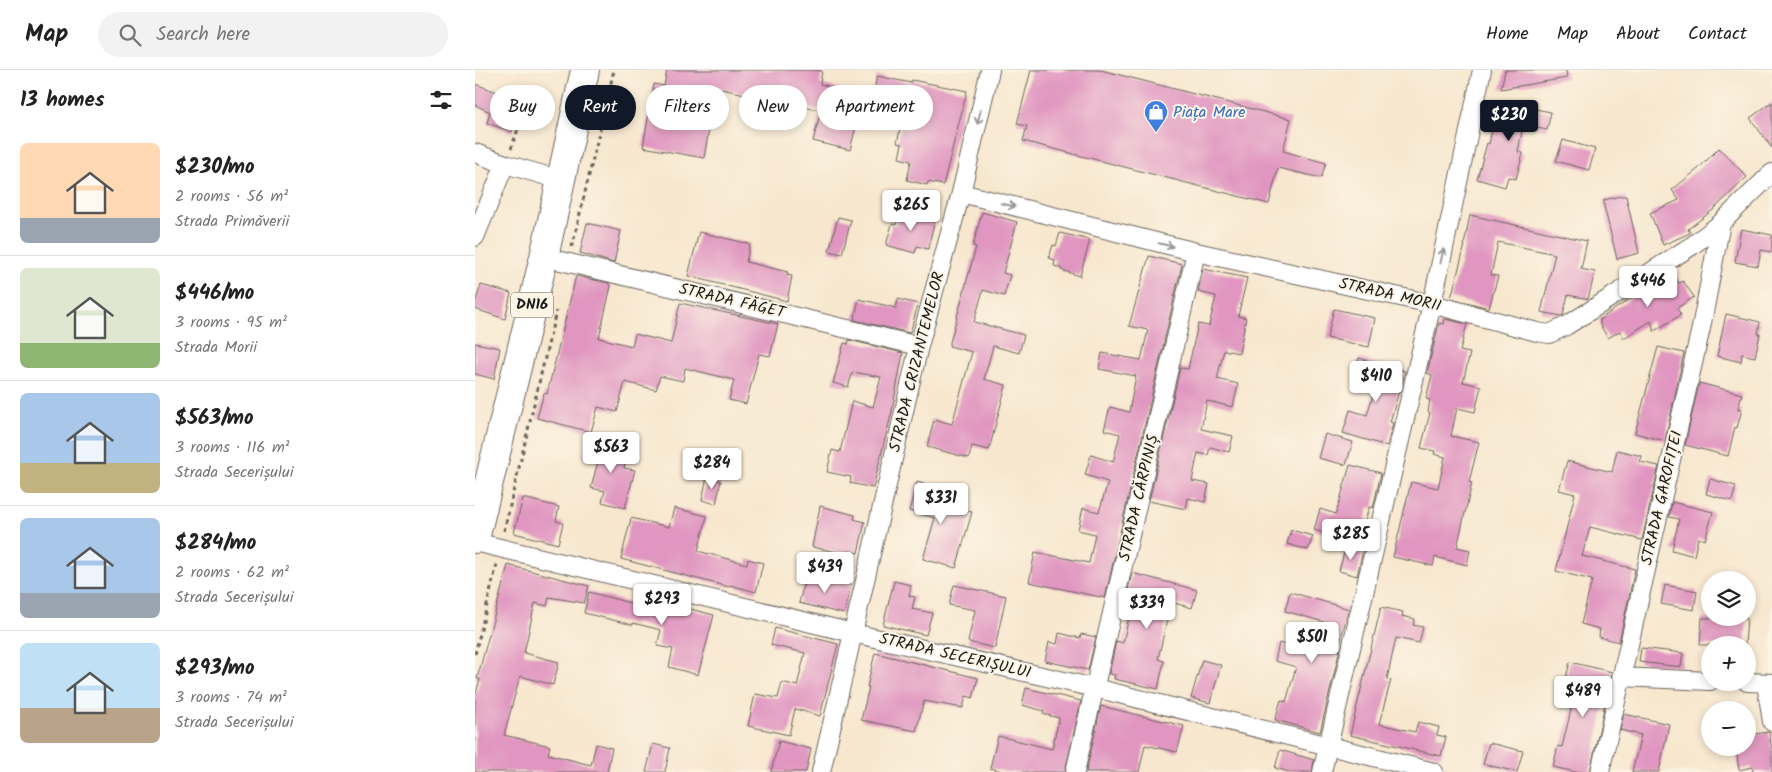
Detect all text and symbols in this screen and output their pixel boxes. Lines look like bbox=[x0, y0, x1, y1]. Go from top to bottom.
search box bbox=[98, 12, 448, 57]
text: Map bbox=[25, 15, 68, 54]
text: Search here bbox=[156, 20, 250, 50]
text: Home bbox=[1486, 20, 1529, 49]
text: Map bbox=[1557, 20, 1588, 49]
text: About bbox=[1616, 20, 1660, 49]
text: Contact bbox=[1688, 20, 1747, 49]
icon: search bbox=[116, 21, 144, 49]
text: 13 homes bbox=[20, 84, 105, 117]
chip: Buy bbox=[490, 85, 555, 130]
chip: Rent bbox=[565, 85, 636, 130]
chip: Filters bbox=[646, 85, 729, 130]
chip: New bbox=[739, 85, 807, 130]
chip: Apartment bbox=[817, 85, 933, 130]
icon: filters bbox=[427, 86, 455, 114]
shop icon: Piața Mare bbox=[1143, 99, 1169, 133]
place label: Piața Mare bbox=[1173, 100, 1245, 125]
pin: $230 bbox=[1479, 100, 1539, 142]
text: $230 bbox=[1491, 103, 1527, 128]
one-way arrow bbox=[974, 109, 983, 125]
text: $230/mo bbox=[175, 151, 255, 184]
icon: home bbox=[60, 163, 120, 223]
text: 2 rooms · 56 m² bbox=[175, 184, 288, 209]
pin: $265 bbox=[881, 190, 941, 232]
text: $265 bbox=[893, 193, 929, 218]
one-way arrow bbox=[1000, 201, 1016, 210]
text: Strada Primăverii bbox=[175, 209, 289, 234]
one-way arrow bbox=[1157, 241, 1173, 250]
one-way arrow bbox=[1438, 248, 1447, 264]
pin: $446 bbox=[1618, 266, 1678, 308]
street label: STRADA CRIZANTEMELOR bbox=[883, 269, 951, 455]
text: $446 bbox=[1630, 269, 1666, 294]
street label: STRADA MORII bbox=[1336, 271, 1444, 319]
text: $446/mo bbox=[175, 277, 254, 310]
street label: STRADA FĂGET bbox=[676, 277, 789, 326]
icon: home bbox=[60, 288, 120, 348]
road number: DN16 bbox=[511, 292, 553, 318]
text: 3 rooms · 95 m² bbox=[175, 310, 287, 335]
text: Strada Morii bbox=[175, 335, 257, 360]
pin: $410 bbox=[1346, 360, 1406, 403]
text: $410 bbox=[1360, 364, 1392, 389]
text: $563/mo bbox=[175, 402, 254, 435]
icon: home bbox=[60, 413, 120, 473]
street label: STRADA GAROFIȚEI bbox=[1634, 428, 1690, 568]
pin: $563 bbox=[581, 432, 641, 474]
street label: STRADA CĂRPINIȘ bbox=[1112, 432, 1166, 564]
text: 3 rooms · 116 m² bbox=[175, 435, 290, 460]
text: $563 bbox=[594, 435, 629, 460]
pin: $284 bbox=[682, 448, 742, 490]
text: $284 bbox=[694, 451, 730, 476]
text: Strada Secerișului bbox=[175, 460, 293, 485]
pin: $331 bbox=[911, 482, 971, 525]
text: $331 bbox=[925, 486, 957, 511]
pin: $285 bbox=[1321, 518, 1381, 561]
text: $285 bbox=[1333, 522, 1369, 547]
text: $284/mo bbox=[175, 527, 256, 560]
icon: home bbox=[60, 538, 120, 598]
pin: $439 bbox=[795, 552, 855, 594]
text: $439 bbox=[807, 555, 843, 580]
text: 2 rooms · 62 m² bbox=[175, 560, 289, 585]
map controls bbox=[1701, 571, 1756, 756]
button: layers bbox=[1701, 571, 1756, 626]
pin: $293 bbox=[632, 584, 692, 626]
text: Strada Secerișului bbox=[175, 585, 293, 610]
text: $293 bbox=[644, 587, 680, 612]
pin: $339 bbox=[1117, 588, 1177, 630]
text: $339 bbox=[1129, 591, 1165, 616]
pin: $501 bbox=[1282, 622, 1342, 664]
text: $501 bbox=[1297, 625, 1327, 650]
street label: STRADA SECERIȘULUI bbox=[877, 626, 1033, 686]
button: + bbox=[1701, 636, 1756, 691]
text: $293/mo bbox=[175, 652, 255, 685]
icon: home bbox=[60, 663, 120, 723]
pin: $489 bbox=[1553, 676, 1613, 718]
text: $489 bbox=[1565, 679, 1601, 704]
text: 3 rooms · 74 m² bbox=[175, 685, 287, 710]
button: − bbox=[1701, 701, 1756, 756]
text: Strada Secerișului bbox=[175, 710, 293, 735]

